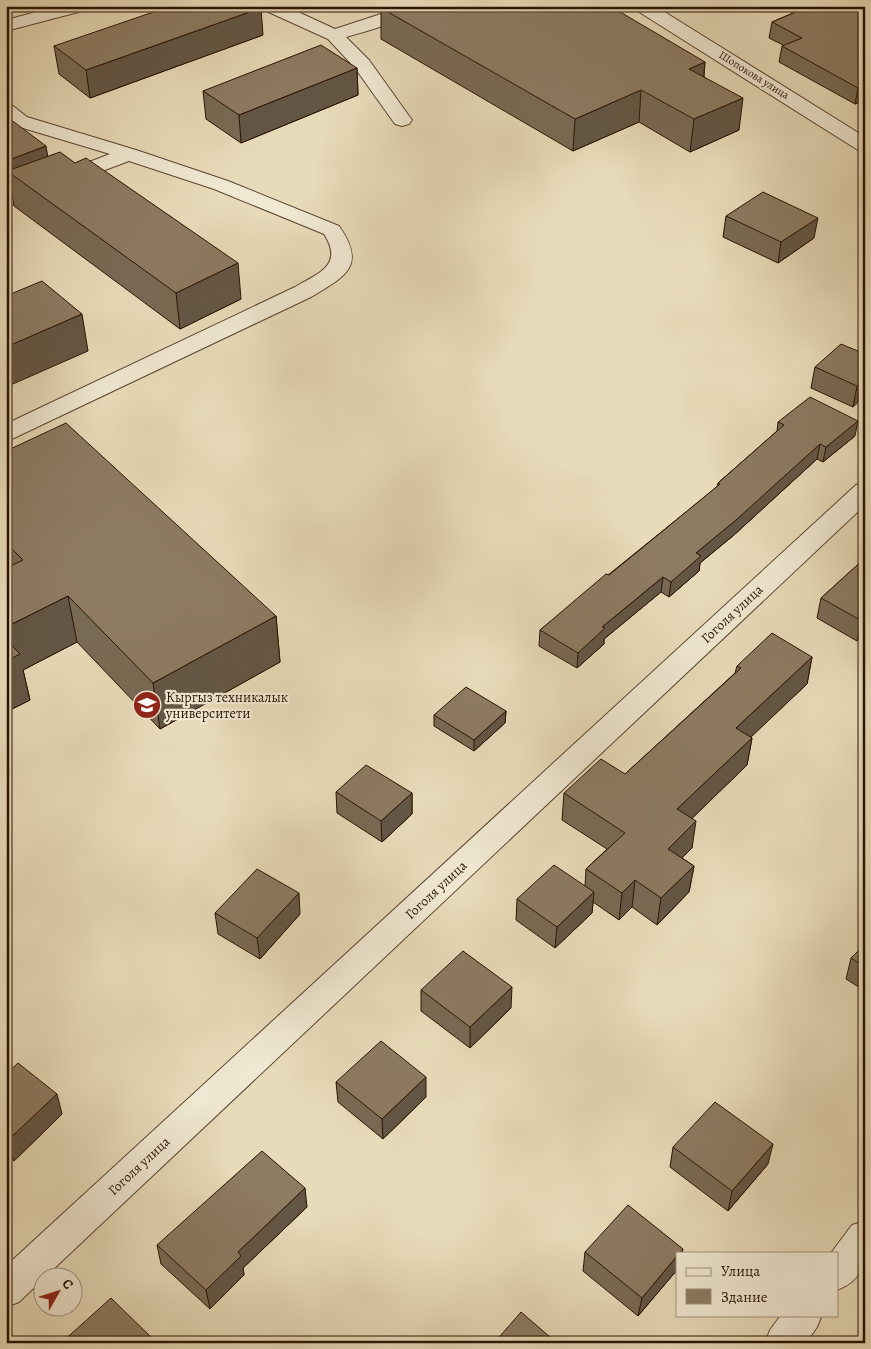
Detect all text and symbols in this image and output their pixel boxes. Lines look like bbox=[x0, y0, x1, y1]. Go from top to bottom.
street label: Шопокова улица bbox=[716, 47, 793, 103]
street label: Гоголя улица bbox=[697, 580, 767, 648]
place label: Кыргыз техникалык университети bbox=[165, 688, 288, 723]
school or university icon: Кыргыз техникалык университети bbox=[132, 690, 162, 720]
street label: Гоголя улица bbox=[401, 856, 471, 924]
street label: Гоголя улица bbox=[104, 1132, 174, 1200]
legend bbox=[676, 1252, 838, 1316]
text: Улица bbox=[721, 1261, 760, 1281]
north arrow bbox=[32, 1266, 82, 1316]
text: С bbox=[58, 1275, 78, 1294]
text: Здание bbox=[721, 1287, 768, 1307]

